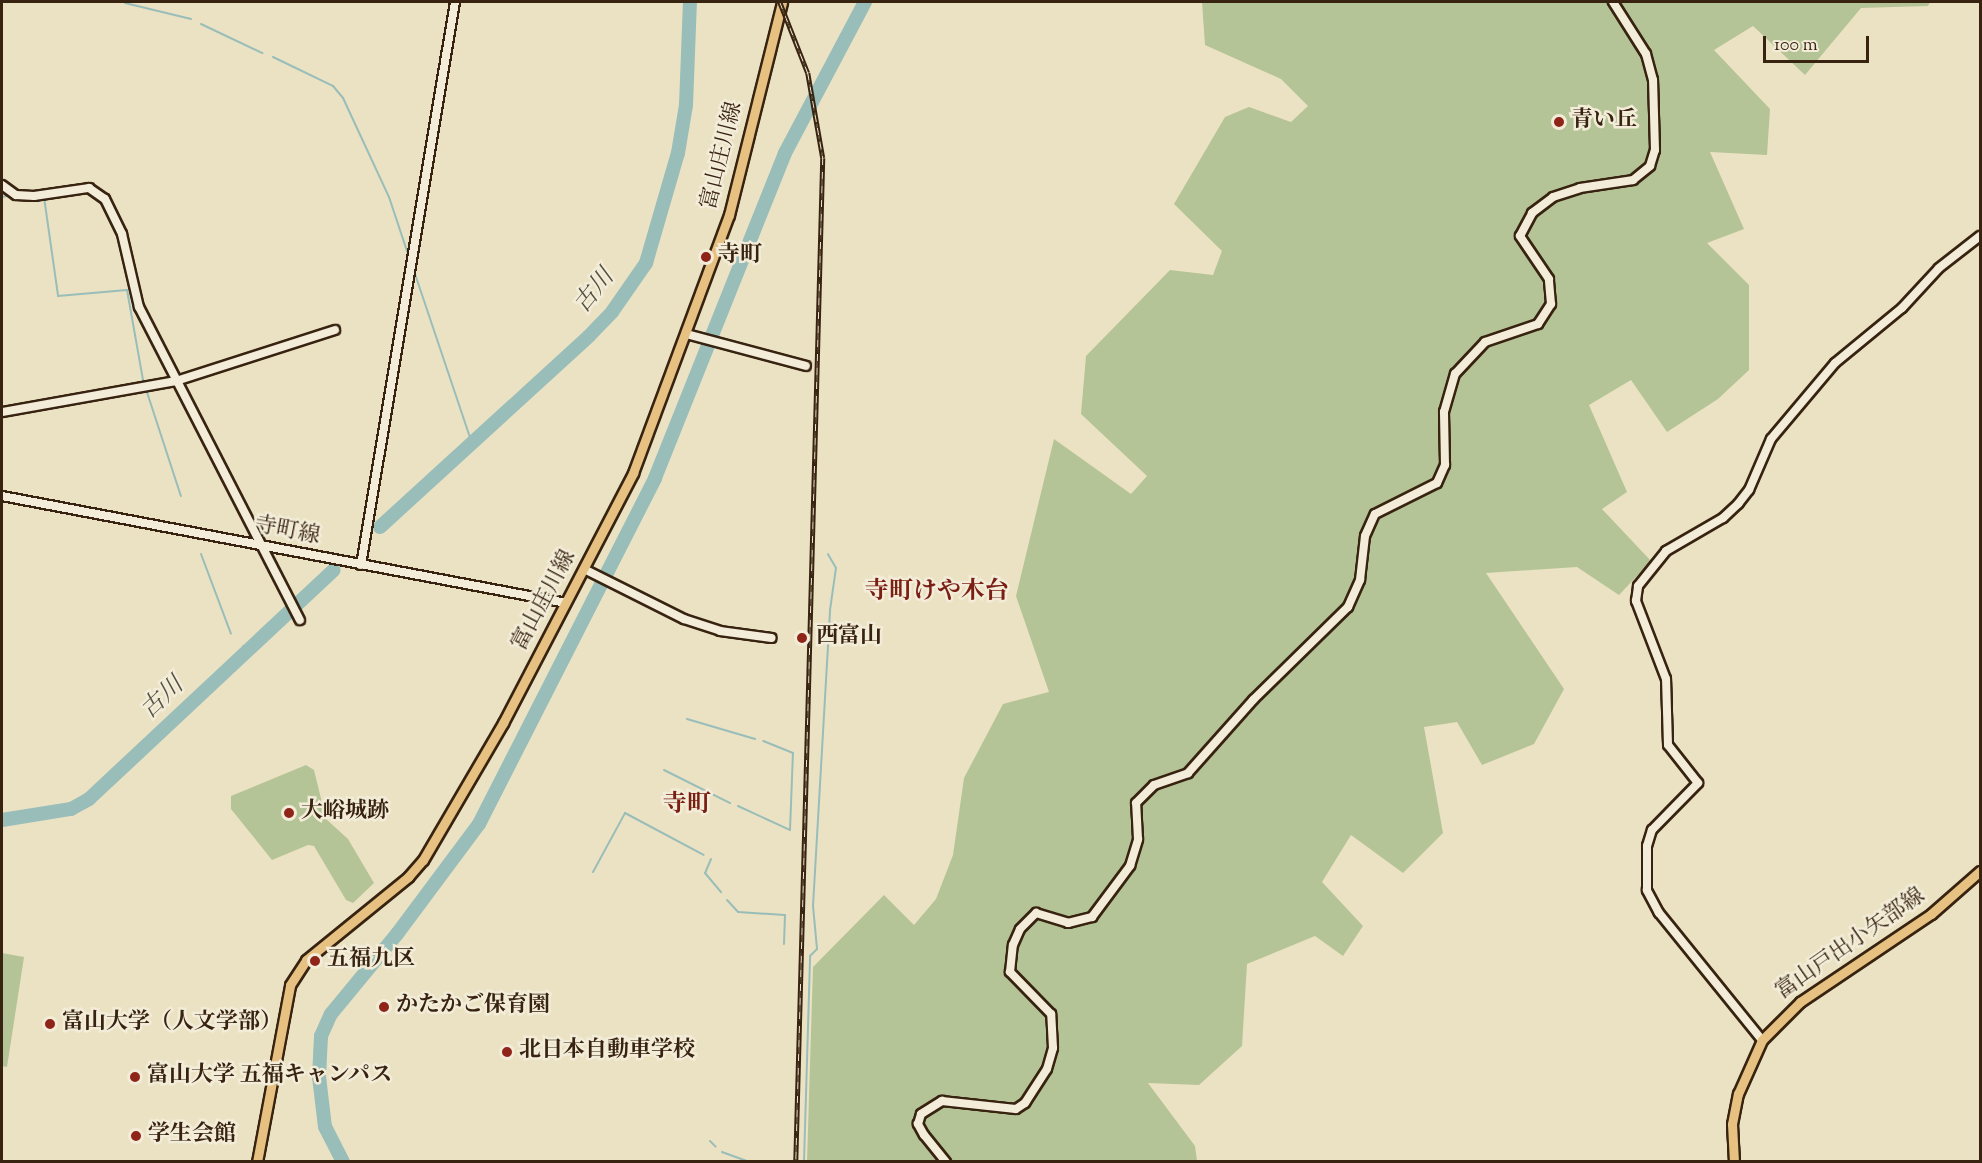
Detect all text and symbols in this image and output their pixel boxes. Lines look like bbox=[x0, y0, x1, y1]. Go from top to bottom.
scale bar bbox=[1766, 24, 1872, 62]
text: 100 m bbox=[1774, 33, 1818, 59]
street label: 富山庄川線 bbox=[697, 99, 749, 213]
place label: 青い丘 bbox=[1571, 109, 1637, 135]
marker: 青い丘 bbox=[1552, 115, 1566, 129]
place label: 寺町 bbox=[718, 244, 762, 270]
marker: 寺町 bbox=[699, 250, 713, 264]
water label: 古川 bbox=[569, 264, 621, 320]
street label: 寺町線 bbox=[252, 513, 322, 551]
street label: 富山庄川線 bbox=[508, 546, 582, 656]
district label: 寺町けや木台 bbox=[865, 579, 1009, 607]
place label: 西富山 bbox=[816, 625, 882, 651]
marker: 西富山 bbox=[793, 629, 811, 647]
water label: 古川 bbox=[136, 672, 190, 726]
district label: 寺町 bbox=[663, 792, 711, 820]
place label: 大峪城跡 bbox=[301, 800, 389, 826]
marker: 大峪城跡 bbox=[282, 806, 296, 820]
street label: 富山戸出小矢部線 bbox=[1771, 884, 1931, 1006]
place label: 五福九区 bbox=[327, 948, 415, 974]
marker: 五福九区 bbox=[308, 954, 322, 968]
place label: かたかご保育園 bbox=[396, 994, 550, 1020]
marker: かたかご保育園 bbox=[377, 1000, 391, 1014]
place label: 富山大学（人文学部） bbox=[62, 1011, 282, 1037]
marker: 富山大学（人文学部） bbox=[43, 1017, 57, 1031]
place label: 北日本自動車学校 bbox=[519, 1039, 695, 1065]
marker: 北日本自動車学校 bbox=[500, 1045, 514, 1059]
place label: 富山大学 五福キャンパス bbox=[147, 1064, 394, 1090]
marker: 富山大学 五福キャンパス bbox=[128, 1070, 142, 1084]
place label: 学生会館 bbox=[148, 1123, 236, 1149]
marker: 学生会館 bbox=[129, 1129, 143, 1143]

